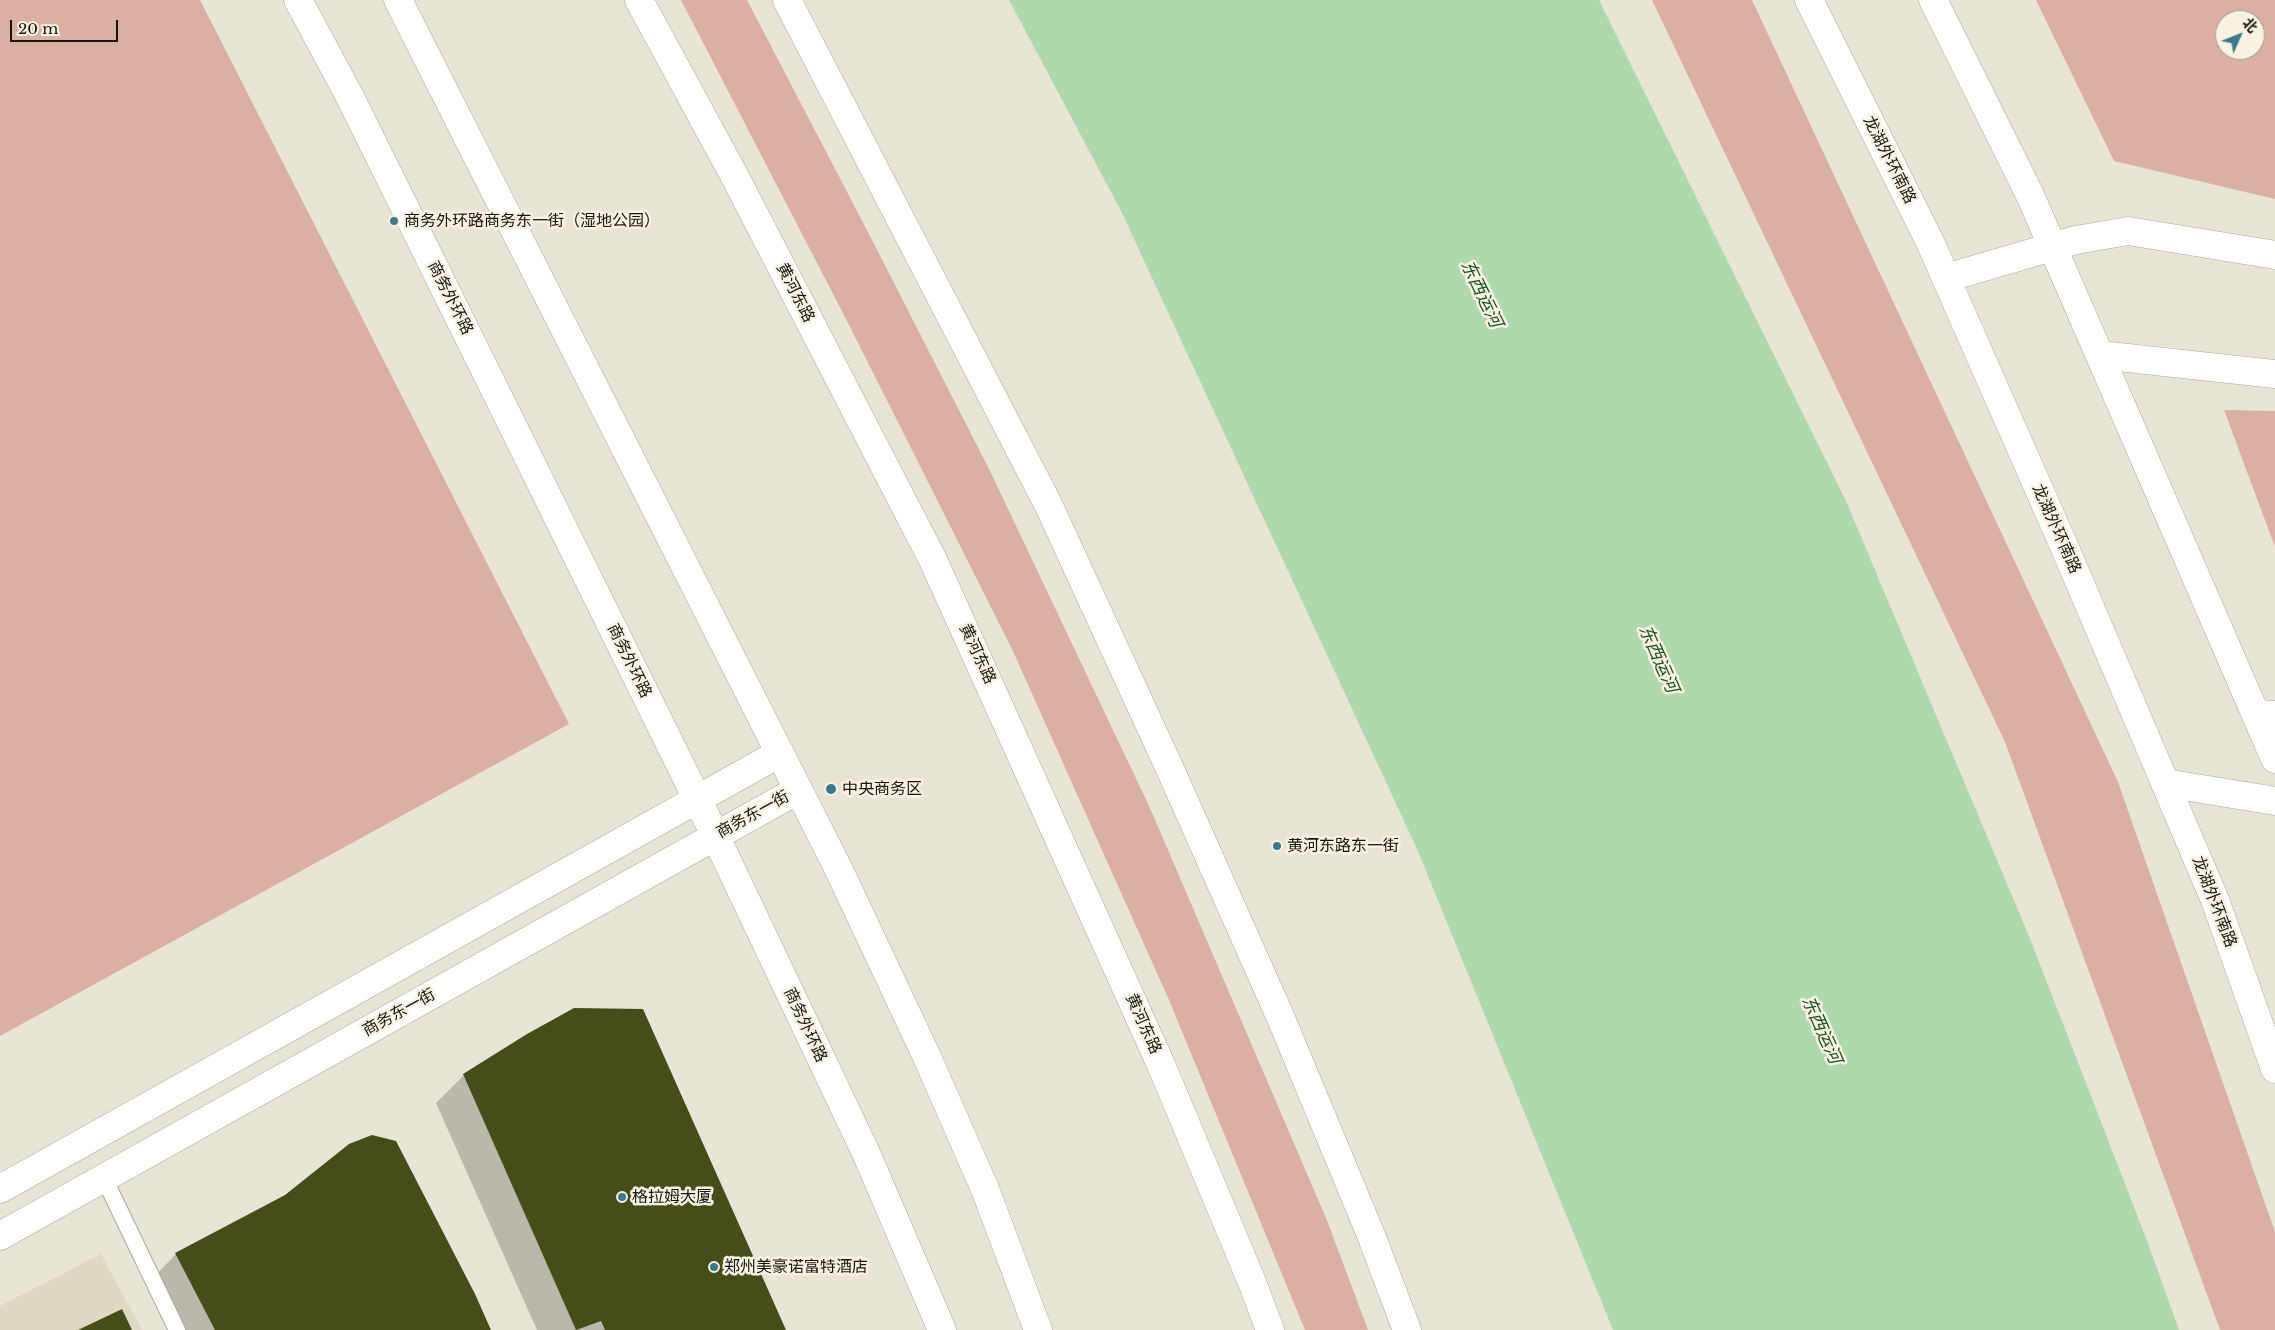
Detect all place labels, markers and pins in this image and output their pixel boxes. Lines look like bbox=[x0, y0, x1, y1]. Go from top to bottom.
place label: 商务外环路商务东一街（湿地公园） bbox=[404, 211, 660, 231]
marker: 商务外环路商务东一街（湿地公园） bbox=[388, 215, 400, 227]
place label: 中央商务区 bbox=[842, 779, 922, 799]
marker: 中央商务区 bbox=[824, 782, 838, 796]
place label: 黄河东路东一街 bbox=[1287, 836, 1399, 856]
marker: 黄河东路东一街 bbox=[1271, 840, 1283, 852]
place label: 格拉姆大厦 bbox=[632, 1187, 712, 1207]
marker: 格拉姆大厦 bbox=[616, 1191, 628, 1203]
place label: 郑州美豪诺富特酒店 bbox=[724, 1257, 868, 1277]
marker: 郑州美豪诺富特酒店 bbox=[708, 1261, 720, 1273]

